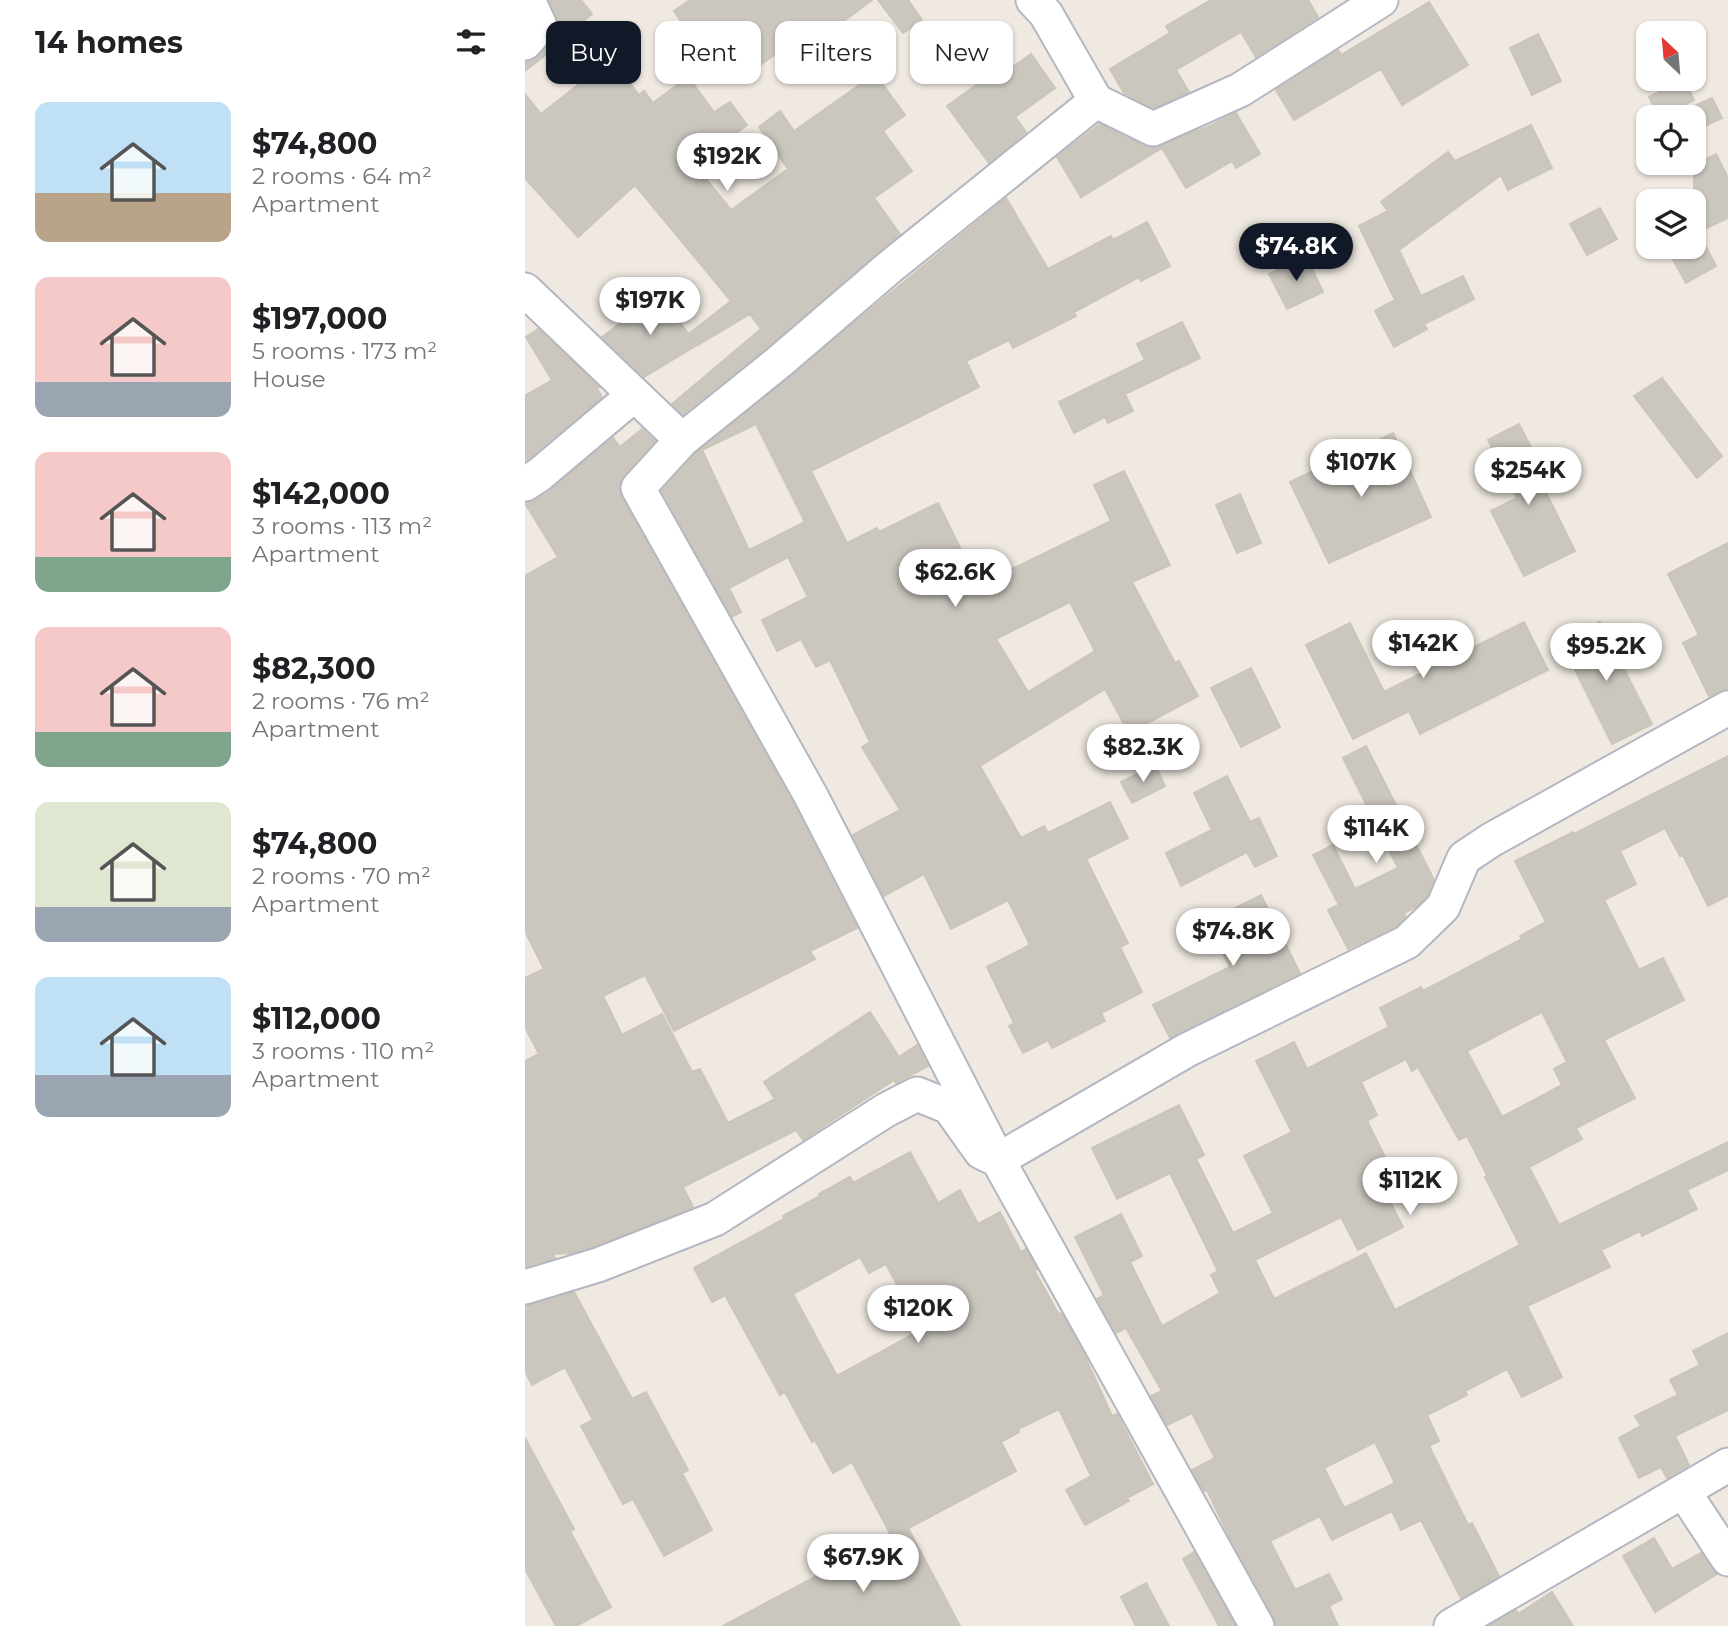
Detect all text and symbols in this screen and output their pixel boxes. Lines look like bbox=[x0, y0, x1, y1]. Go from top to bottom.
chip: Buy bbox=[546, 21, 641, 84]
chip: Rent bbox=[655, 21, 761, 84]
chip: Filters bbox=[775, 21, 896, 84]
chip: New bbox=[910, 21, 1013, 84]
north arrow bbox=[1636, 21, 1706, 91]
map controls bbox=[1636, 21, 1706, 259]
icon: filters bbox=[452, 23, 490, 61]
text: 14 homes bbox=[35, 24, 183, 61]
button: locate bbox=[1636, 105, 1706, 175]
text: $74,800 bbox=[252, 125, 377, 162]
icon: home bbox=[91, 130, 175, 214]
pin: $192K bbox=[678, 134, 776, 193]
text: $192K bbox=[693, 142, 761, 170]
text: 2 rooms · 64 m² bbox=[252, 162, 432, 190]
button: layers bbox=[1636, 189, 1706, 259]
text: Apartment bbox=[252, 190, 380, 218]
pin: $74.8K bbox=[1239, 224, 1353, 283]
text: $74.8K bbox=[1255, 232, 1337, 260]
pin: $197K bbox=[601, 278, 699, 337]
text: $197K bbox=[615, 286, 685, 314]
text: $197,000 bbox=[252, 300, 387, 337]
icon: home bbox=[91, 305, 175, 389]
text: 5 rooms · 173 m² bbox=[252, 337, 437, 365]
text: House bbox=[252, 365, 326, 393]
pin: $107K bbox=[1312, 440, 1410, 499]
text: $107K bbox=[1326, 448, 1396, 476]
pin: $254K bbox=[1479, 448, 1577, 507]
text: $254K bbox=[1491, 456, 1565, 484]
text: $142,000 bbox=[252, 475, 390, 512]
icon: home bbox=[91, 480, 175, 564]
text: 3 rooms · 113 m² bbox=[252, 512, 432, 540]
text: Apartment bbox=[252, 540, 380, 568]
pin: $62.6K bbox=[898, 550, 1012, 609]
text: $62.6K bbox=[915, 558, 995, 586]
pin: $142K bbox=[1374, 620, 1472, 680]
pin: $95.2K bbox=[1549, 624, 1663, 683]
text: $142K bbox=[1388, 629, 1458, 657]
text: $95.2K bbox=[1566, 632, 1646, 660]
text: $82,300 bbox=[252, 650, 376, 687]
icon: home bbox=[91, 655, 175, 739]
text: 2 rooms · 76 m² bbox=[252, 687, 430, 715]
text: Apartment bbox=[252, 715, 380, 743]
pin: $82.3K bbox=[1086, 724, 1200, 784]
text: $82.3K bbox=[1103, 733, 1183, 761]
pin: $114K bbox=[1327, 806, 1425, 865]
text: $114K bbox=[1343, 814, 1409, 842]
text: $74,800 bbox=[252, 825, 377, 862]
icon: home bbox=[91, 830, 175, 914]
text: 2 rooms · 70 m² bbox=[252, 862, 431, 890]
text: Apartment bbox=[252, 890, 380, 918]
pin: $74.8K bbox=[1176, 908, 1290, 968]
text: $74.8K bbox=[1192, 917, 1274, 945]
text: $112,000 bbox=[252, 1000, 381, 1037]
icon: home bbox=[91, 1005, 175, 1089]
text: 3 rooms · 110 m² bbox=[252, 1037, 434, 1065]
text: Apartment bbox=[252, 1065, 380, 1093]
pin: $112K bbox=[1361, 1158, 1459, 1217]
text: $112K bbox=[1378, 1166, 1442, 1194]
pin: $120K bbox=[869, 1286, 967, 1345]
text: $120K bbox=[883, 1294, 953, 1322]
pin: $67.9K bbox=[806, 1534, 920, 1594]
text: $67.9K bbox=[823, 1543, 903, 1571]

